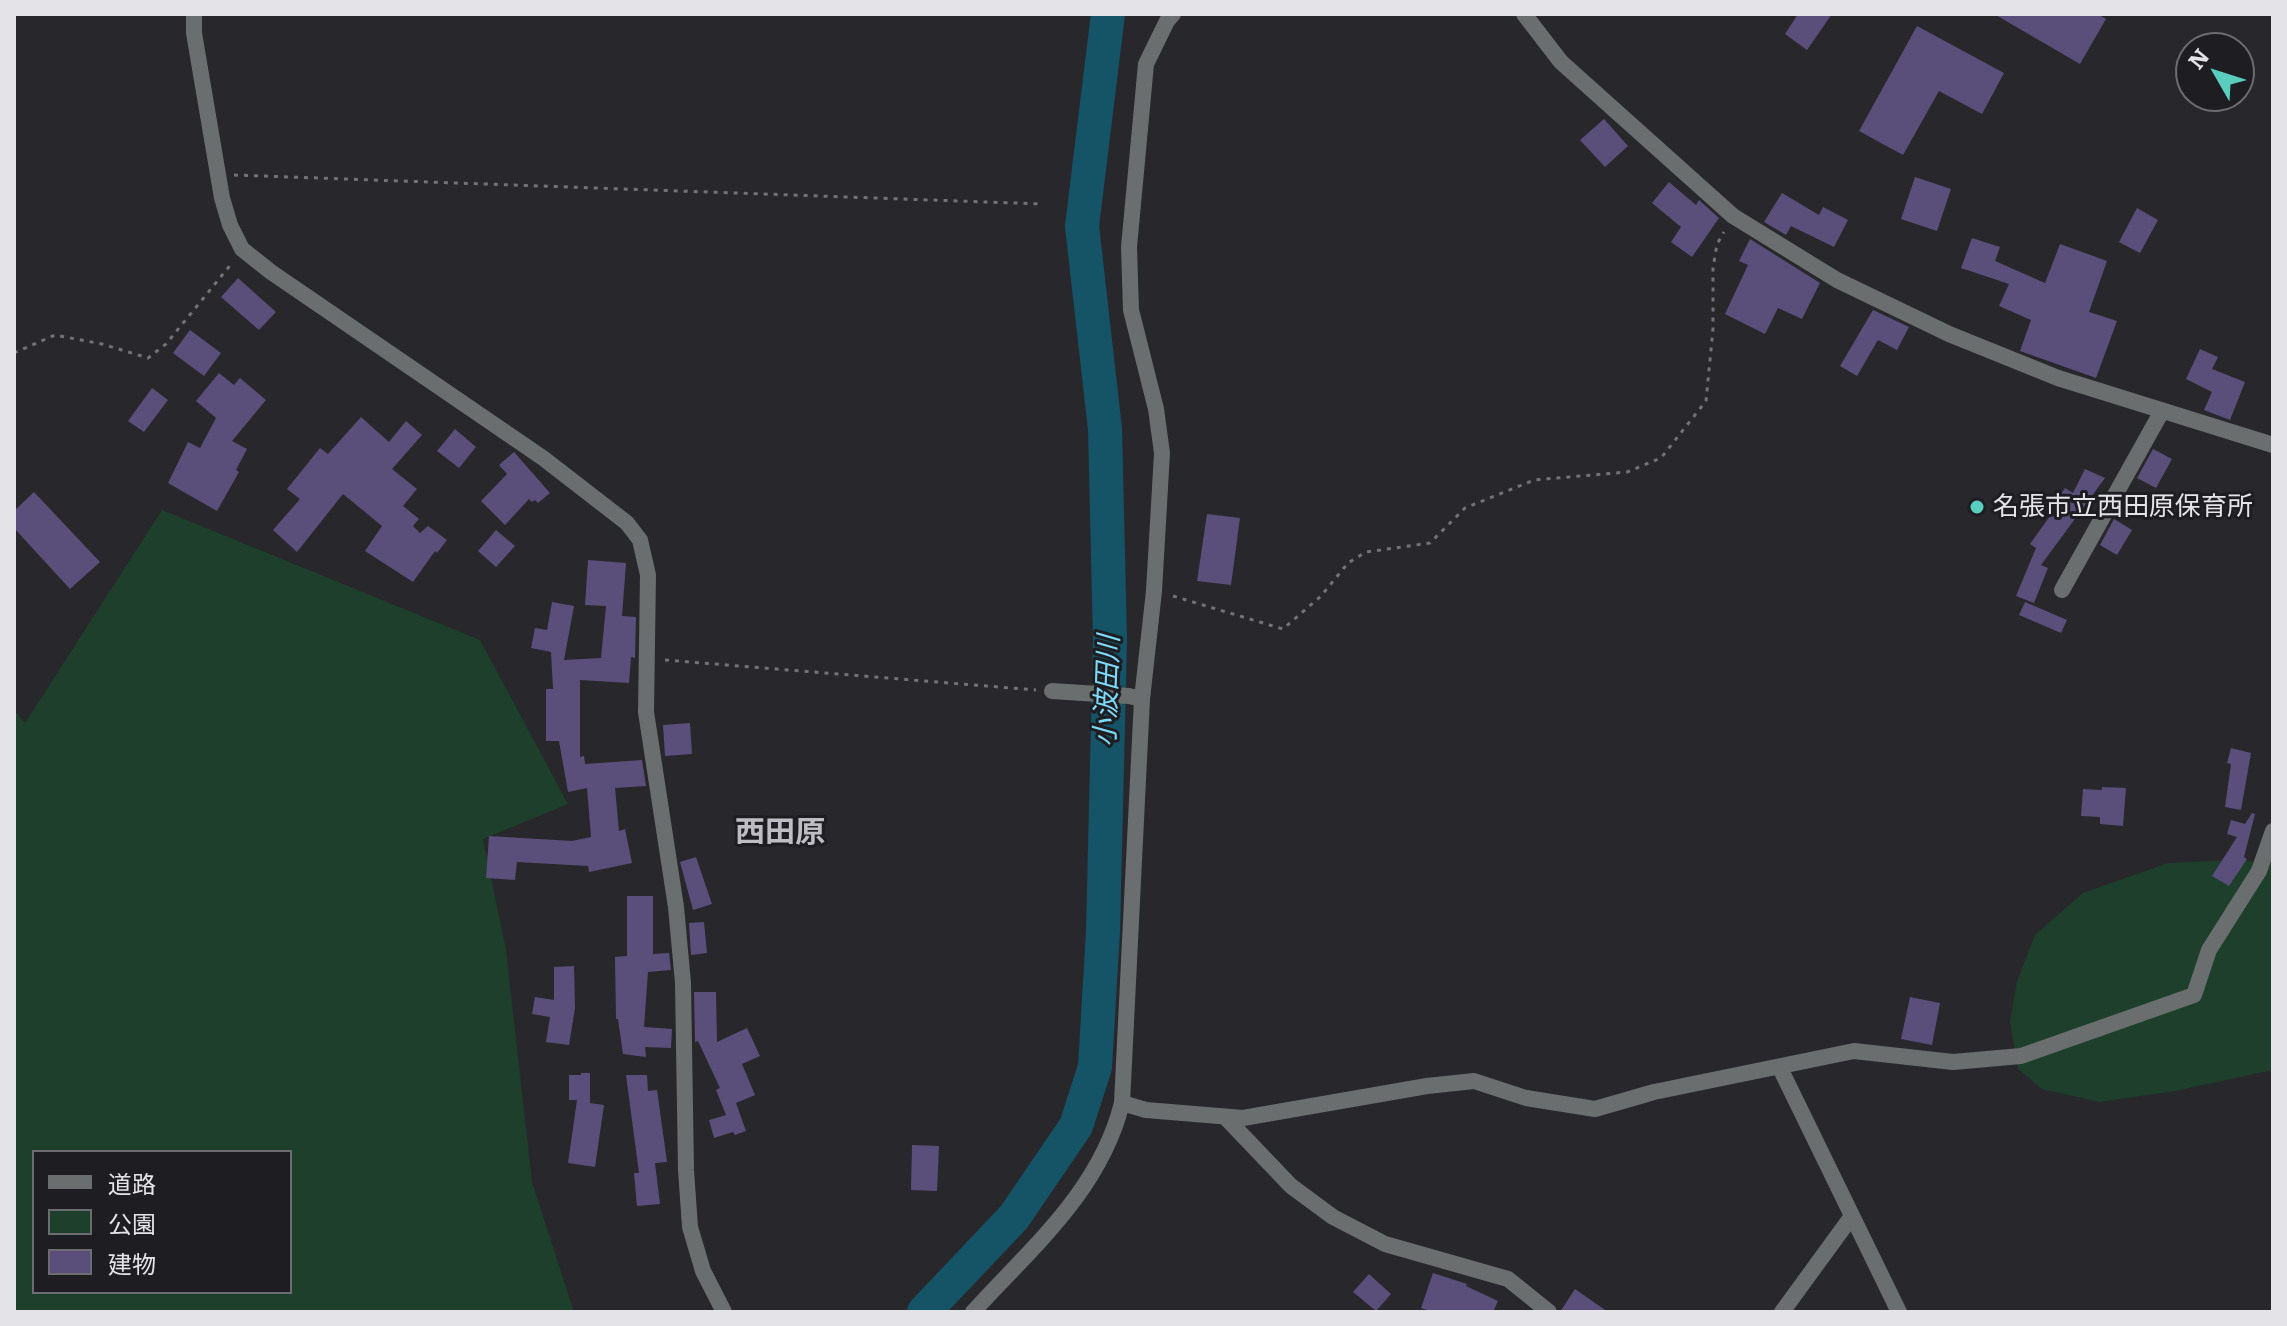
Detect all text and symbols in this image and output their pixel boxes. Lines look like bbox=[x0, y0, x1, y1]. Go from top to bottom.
north arrow bbox=[2175, 32, 2255, 112]
text: N bbox=[2179, 40, 2216, 75]
place label: 名張市立西田原保育所 bbox=[1993, 491, 2253, 523]
marker: 名張市立西田原保育所 bbox=[1968, 498, 1986, 516]
water label: 小波田川 bbox=[1089, 634, 1127, 748]
district label: 西田原 bbox=[735, 815, 825, 851]
legend bbox=[32, 1150, 292, 1294]
text: 道路 bbox=[108, 1165, 156, 1200]
text: 公園 bbox=[108, 1205, 156, 1240]
text: 建物 bbox=[108, 1245, 156, 1280]

